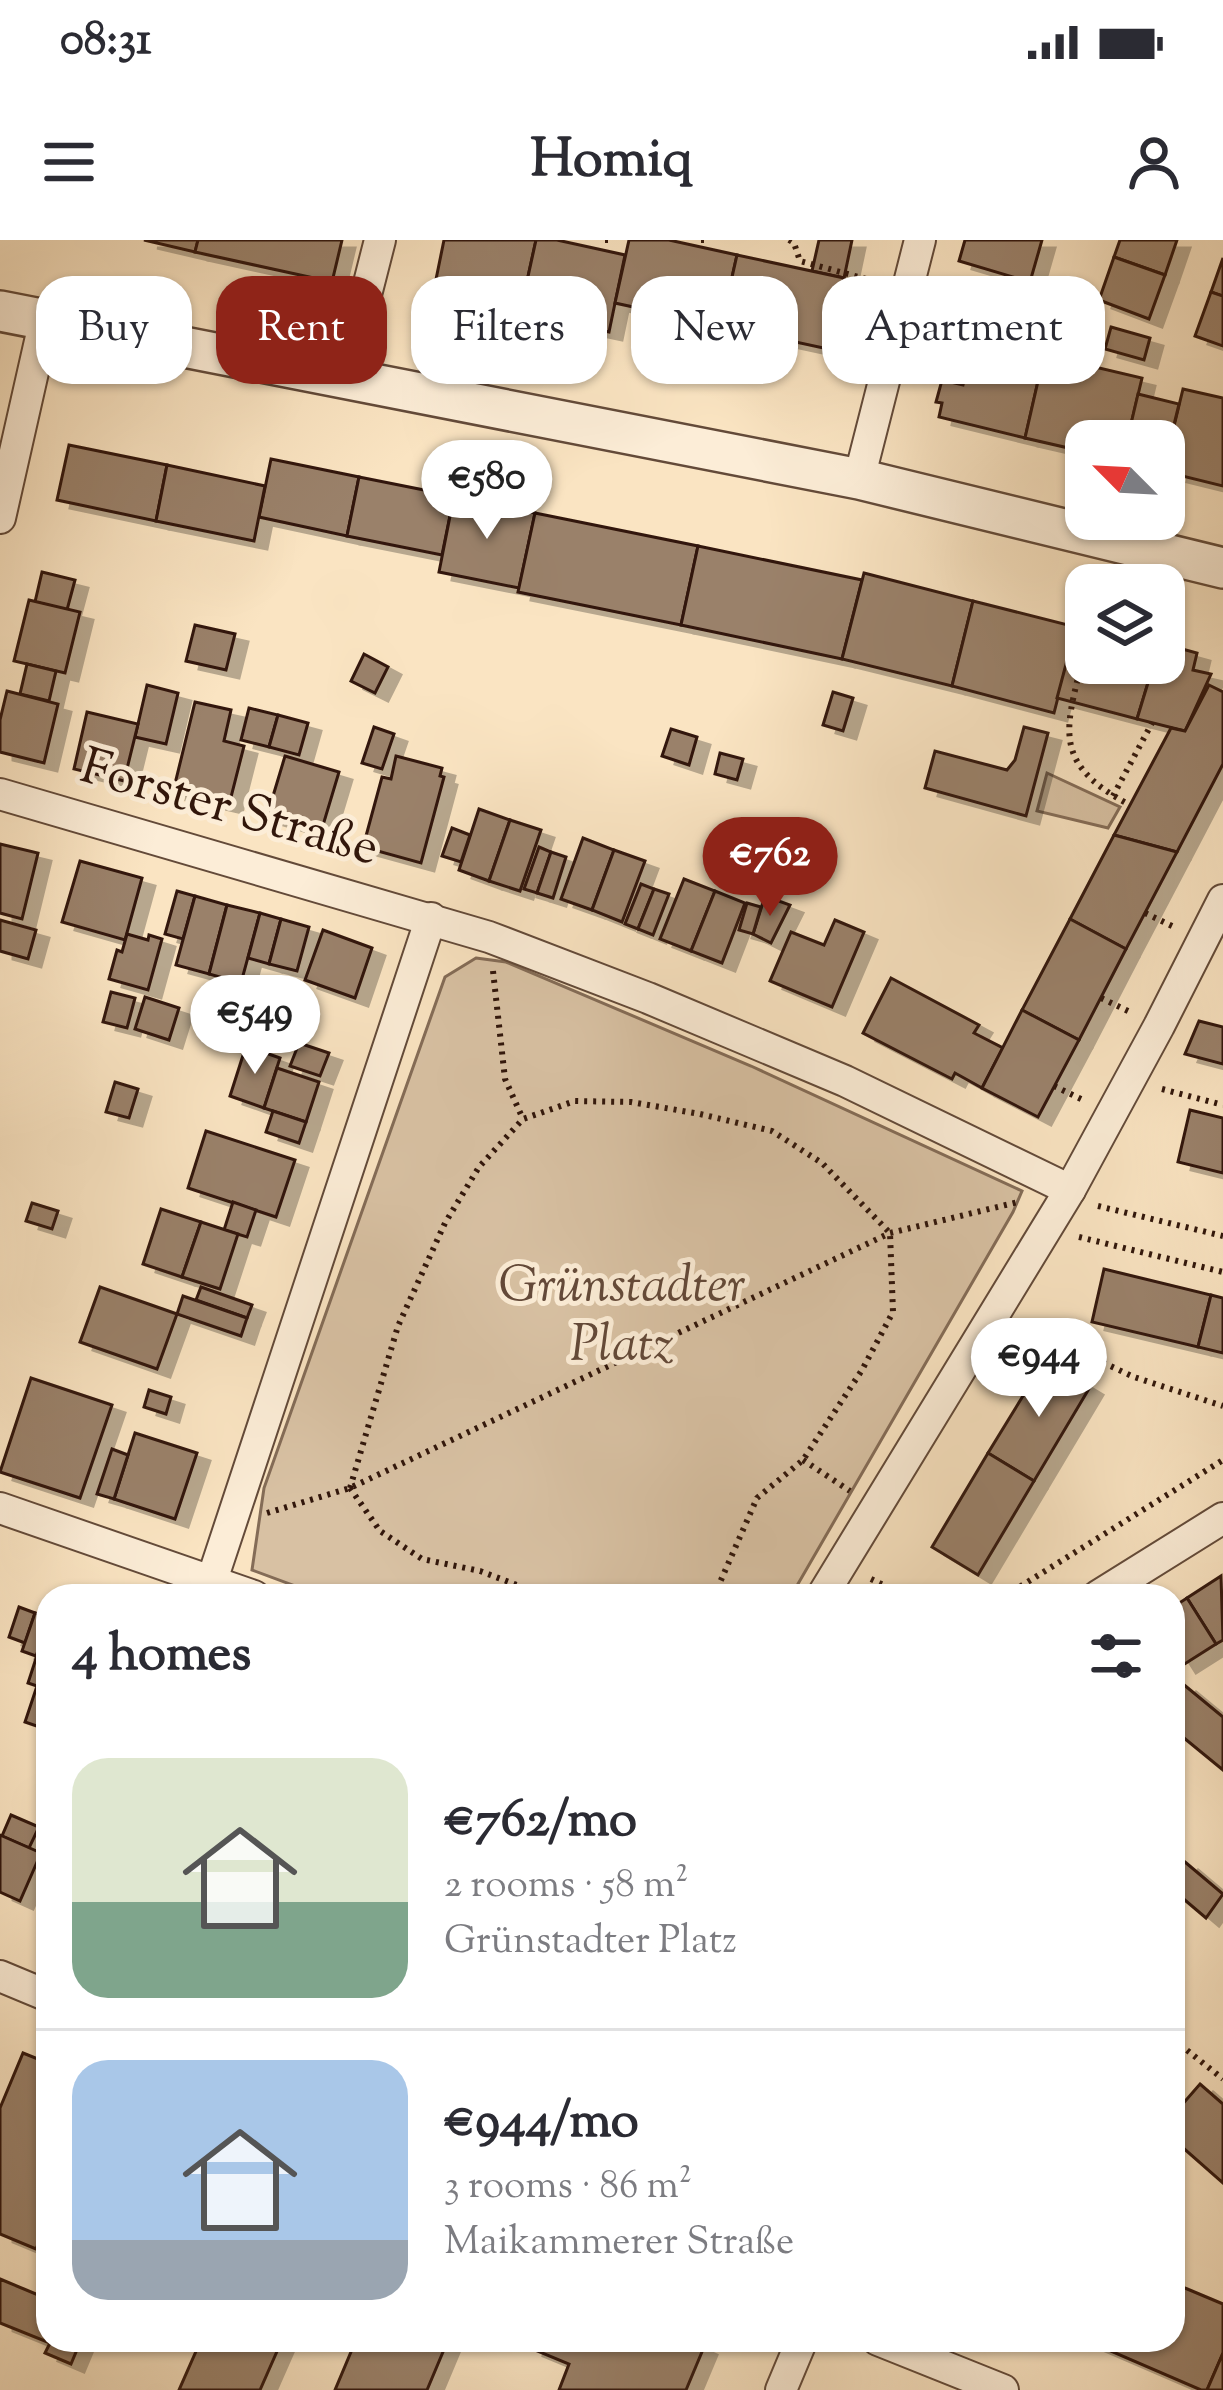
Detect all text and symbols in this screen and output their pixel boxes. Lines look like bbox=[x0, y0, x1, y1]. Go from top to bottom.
text: 08:31 bbox=[60, 10, 152, 75]
text: Homiq bbox=[530, 123, 693, 201]
icon: menu bbox=[36, 129, 102, 195]
icon: person bbox=[1121, 129, 1187, 195]
chip: Buy bbox=[36, 276, 192, 384]
chip: Rent bbox=[216, 276, 387, 384]
chip: Filters bbox=[411, 276, 607, 384]
chip: New bbox=[631, 276, 798, 384]
chip: Apartment bbox=[822, 276, 1105, 384]
north arrow bbox=[1065, 420, 1185, 540]
map controls bbox=[1065, 420, 1185, 684]
pin: €580 bbox=[416, 440, 558, 542]
text: €580 bbox=[448, 451, 526, 507]
button: layers bbox=[1065, 564, 1185, 684]
street label: Forster Straße bbox=[71, 733, 387, 887]
pin: €762 bbox=[699, 817, 841, 919]
text: €762 bbox=[730, 828, 810, 884]
pin: €549 bbox=[184, 975, 326, 1077]
text: €549 bbox=[217, 986, 293, 1042]
park label: Grünstadter Platz bbox=[499, 1251, 745, 1383]
pin: €944 bbox=[968, 1318, 1110, 1420]
text: €944 bbox=[998, 1329, 1080, 1385]
text: 4 homes bbox=[72, 1620, 251, 1693]
icon: filters bbox=[1083, 1623, 1149, 1689]
text: €762/mo bbox=[444, 1786, 637, 1859]
icon: home bbox=[168, 1806, 312, 1950]
text: 2 rooms · 58 m² bbox=[444, 1859, 688, 1915]
text: Grünstadter Platz bbox=[444, 1915, 737, 1971]
text: €944/mo bbox=[444, 2087, 639, 2160]
icon: home bbox=[168, 2108, 312, 2252]
text: 3 rooms · 86 m² bbox=[444, 2160, 692, 2216]
text: Maikammerer Straße bbox=[444, 2216, 794, 2272]

